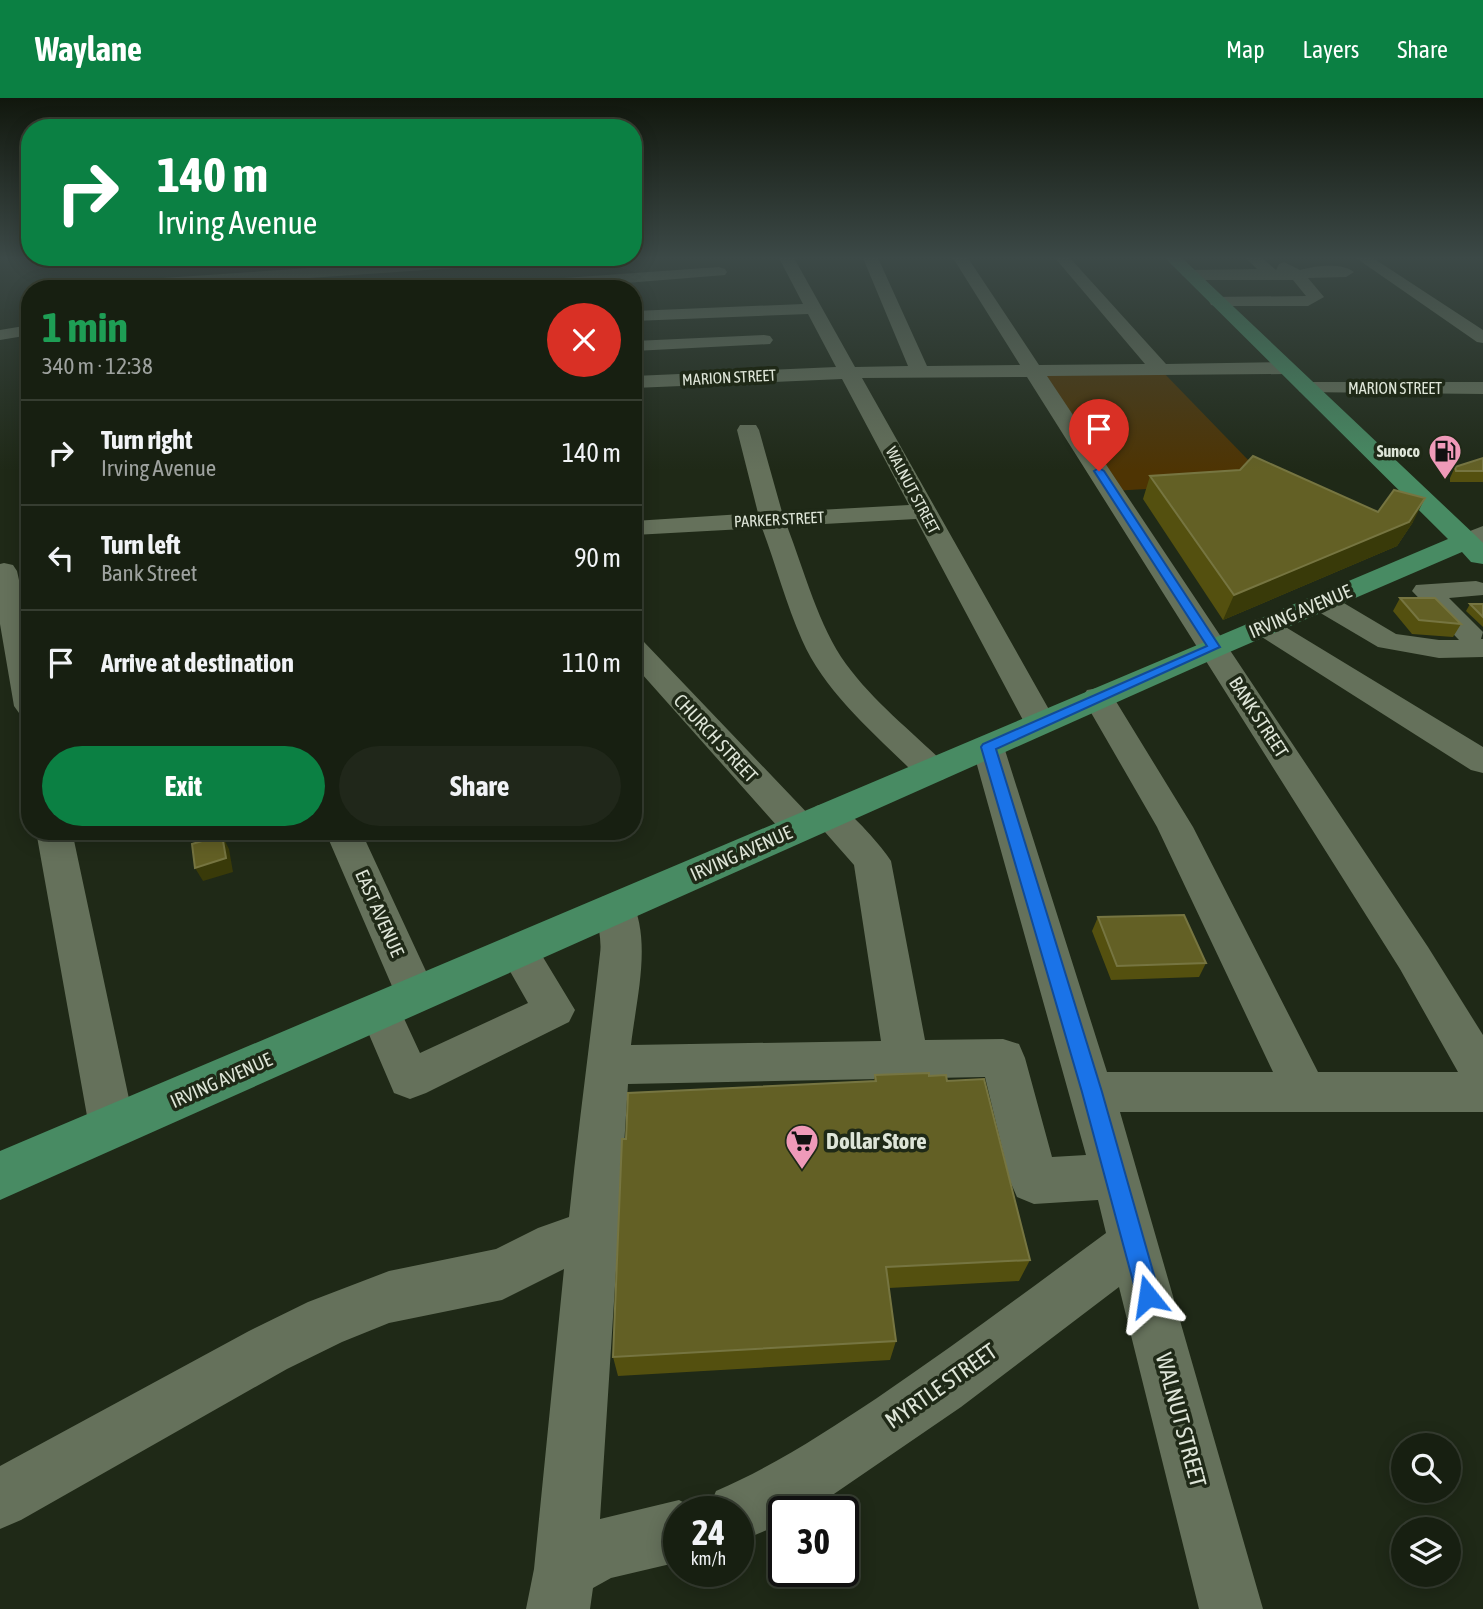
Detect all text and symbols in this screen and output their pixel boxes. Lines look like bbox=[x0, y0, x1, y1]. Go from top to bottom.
text: Waylane bbox=[35, 30, 142, 68]
text: Map bbox=[1226, 36, 1265, 63]
text: Layers bbox=[1303, 36, 1359, 63]
text: Share bbox=[1397, 36, 1448, 63]
text: 140 m bbox=[157, 146, 268, 202]
icon: right bbox=[42, 147, 133, 238]
text: Irving Avenue bbox=[157, 204, 317, 241]
text: 1 min bbox=[42, 303, 128, 351]
button: close bbox=[547, 303, 621, 377]
text: 340 m · 12:38 bbox=[42, 353, 153, 379]
street label: MARION STREET bbox=[682, 366, 776, 388]
street label: MARION STREET bbox=[1348, 379, 1442, 397]
pin bbox=[1069, 399, 1129, 471]
icon: arrive bbox=[1080, 410, 1118, 448]
text: Turn right bbox=[101, 425, 192, 455]
fuel station icon: Sunoco bbox=[1426, 432, 1464, 481]
icon: right bbox=[42, 434, 80, 472]
text: 140 m bbox=[562, 438, 621, 468]
place label: Sunoco bbox=[1377, 442, 1420, 460]
street label: WALNUT STREET bbox=[883, 443, 943, 537]
text: Irving Avenue bbox=[101, 455, 216, 481]
street label: PARKER STREET bbox=[733, 508, 825, 530]
text: Turn left bbox=[101, 530, 181, 560]
icon: left bbox=[42, 539, 80, 577]
text: 90 m bbox=[574, 543, 621, 573]
text: Bank Street bbox=[101, 560, 198, 586]
street label: IRVING AVENUE bbox=[1246, 580, 1354, 642]
icon: arrive bbox=[42, 644, 80, 682]
text: Arrive at destination bbox=[101, 648, 294, 678]
text: 110 m bbox=[562, 648, 621, 678]
street label: BANK STREET bbox=[1225, 673, 1294, 762]
street label: CHURCH STREET bbox=[670, 689, 763, 787]
button: Exit bbox=[42, 746, 325, 826]
button: Share bbox=[339, 746, 621, 826]
street label: IRVING AVENUE bbox=[687, 821, 795, 885]
street label: EAST AVENUE bbox=[351, 866, 409, 960]
street label: IRVING AVENUE bbox=[167, 1048, 275, 1112]
supermarket icon: Dollar Store bbox=[783, 1122, 821, 1171]
place label: Dollar Store bbox=[826, 1128, 927, 1154]
position arrow bbox=[1111, 1259, 1185, 1333]
street label: MYRTLE STREET bbox=[880, 1338, 1002, 1434]
street label: WALNUT STREET bbox=[1151, 1350, 1211, 1490]
map controls bbox=[1391, 1433, 1461, 1587]
button: search bbox=[1391, 1433, 1461, 1503]
speed limit sign: 30 bbox=[768, 1496, 859, 1587]
text: 24 bbox=[692, 1512, 725, 1552]
button: layers bbox=[1391, 1517, 1461, 1587]
text: km/h bbox=[691, 1548, 726, 1569]

